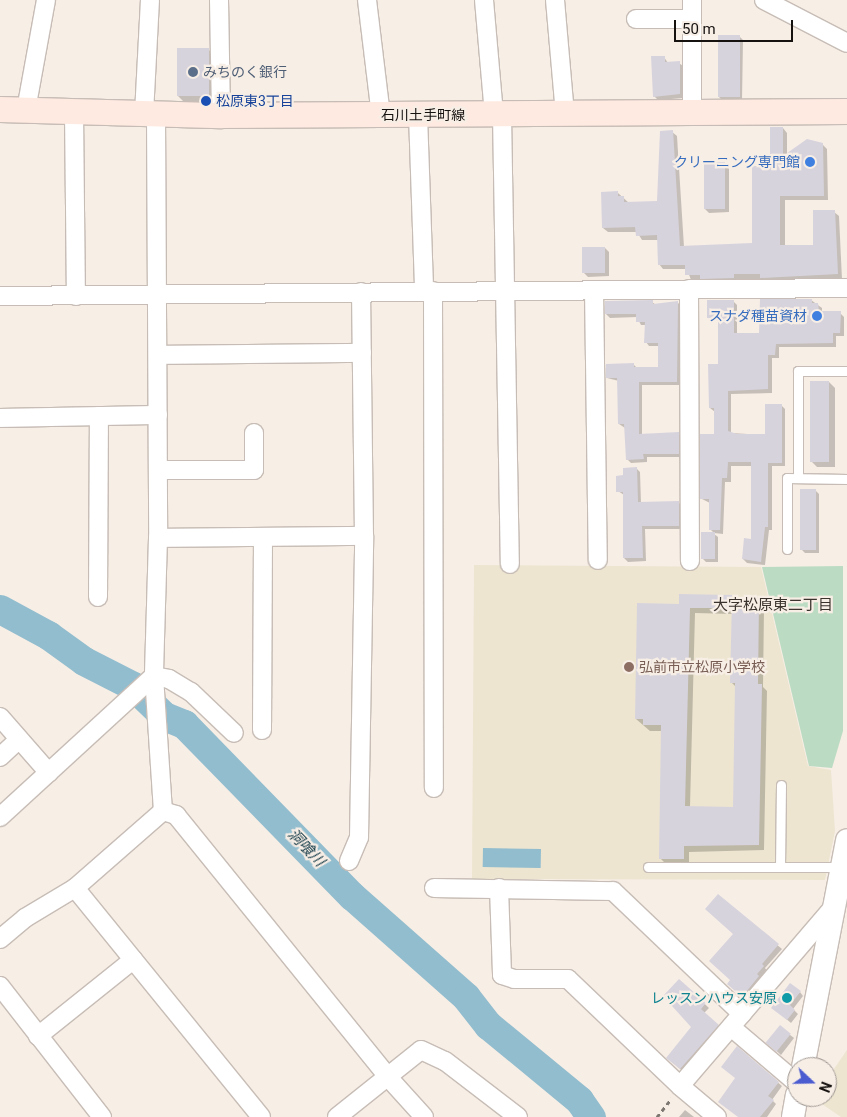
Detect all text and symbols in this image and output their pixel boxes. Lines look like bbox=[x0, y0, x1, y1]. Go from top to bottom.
scale bar bbox=[677, 10, 796, 42]
text: 50 m bbox=[682, 20, 716, 38]
place label: みちのく銀行 bbox=[203, 64, 287, 80]
marker: みちのく銀行 bbox=[187, 66, 199, 78]
place label: 松原東3丁目 bbox=[216, 93, 294, 109]
marker: 松原東3丁目 bbox=[200, 95, 212, 107]
street label: 石川土手町線 bbox=[381, 107, 465, 123]
place label: クリーニング専門館 bbox=[674, 154, 800, 170]
marker: クリーニング専門館 bbox=[804, 156, 816, 168]
place label: スナダ種苗資材 bbox=[709, 308, 807, 324]
marker: スナダ種苗資材 bbox=[811, 310, 823, 322]
district label: 大字松原東二丁目 bbox=[713, 597, 833, 615]
place label: 弘前市立松原小学校 bbox=[639, 659, 765, 675]
marker: 弘前市立松原小学校 bbox=[623, 661, 635, 673]
water label: 洞喰川 bbox=[284, 826, 328, 870]
place label: レッスンハウス安原 bbox=[651, 990, 777, 1006]
marker: レッスンハウス安原 bbox=[781, 992, 793, 1004]
north arrow bbox=[787, 1057, 837, 1107]
text: N bbox=[816, 1080, 834, 1094]

